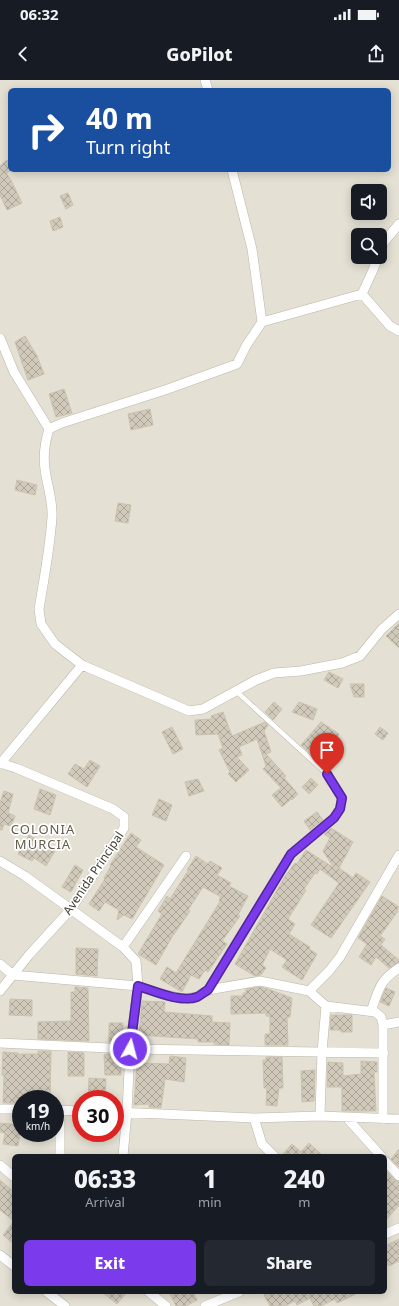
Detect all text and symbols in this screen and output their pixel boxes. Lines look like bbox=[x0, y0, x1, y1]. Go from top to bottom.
text: 06:32 bbox=[20, 4, 59, 24]
text: GoPilot bbox=[166, 42, 233, 66]
icon: back bbox=[12, 43, 34, 65]
icon: share bbox=[365, 43, 387, 65]
text: 40 m bbox=[86, 99, 153, 137]
icon: right bbox=[20, 104, 72, 156]
text: Turn right bbox=[86, 135, 170, 159]
map controls bbox=[351, 184, 387, 264]
button: sound bbox=[351, 184, 387, 220]
button: search bbox=[351, 228, 387, 264]
pin bbox=[310, 733, 344, 774]
icon: arrive bbox=[316, 739, 338, 761]
district label: COLONIA MURCIA bbox=[11, 820, 75, 853]
street label: Avenida Principal bbox=[59, 828, 127, 918]
position arrow bbox=[109, 1028, 151, 1070]
speed limit sign: 30 bbox=[72, 1090, 124, 1142]
text: 19 bbox=[27, 1097, 49, 1124]
text: km/h bbox=[26, 1119, 50, 1133]
text: 06:33 bbox=[74, 1162, 136, 1195]
text: 1 bbox=[203, 1162, 217, 1195]
text: 240 bbox=[284, 1162, 325, 1195]
text: Arrival bbox=[85, 1193, 125, 1211]
text: min bbox=[198, 1193, 222, 1211]
text: m bbox=[298, 1193, 310, 1211]
button: Exit bbox=[24, 1240, 196, 1286]
button: Share bbox=[204, 1240, 375, 1286]

